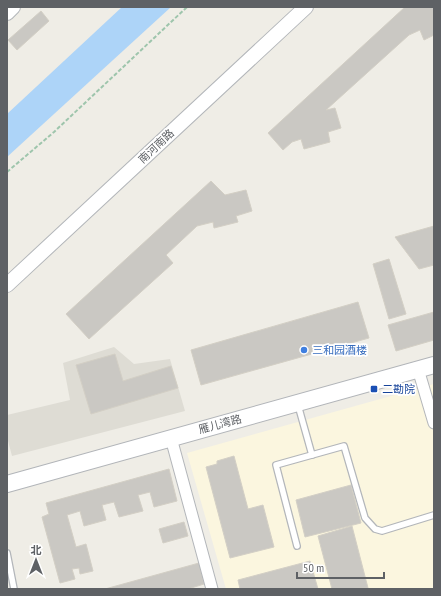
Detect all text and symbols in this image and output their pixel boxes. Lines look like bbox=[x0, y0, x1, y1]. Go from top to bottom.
street label: 南河南路 bbox=[135, 126, 177, 166]
place label: 三和园酒楼 bbox=[312, 343, 367, 357]
marker: 三和园酒楼 bbox=[299, 345, 309, 355]
place label: 二勘院 bbox=[382, 382, 415, 396]
marker: 二勘院 bbox=[369, 384, 379, 394]
street label: 雁儿湾路 bbox=[197, 412, 243, 436]
north arrow bbox=[16, 540, 56, 580]
text: 北 bbox=[31, 543, 42, 557]
scale bar bbox=[297, 554, 384, 580]
text: 50 m bbox=[303, 560, 324, 575]

